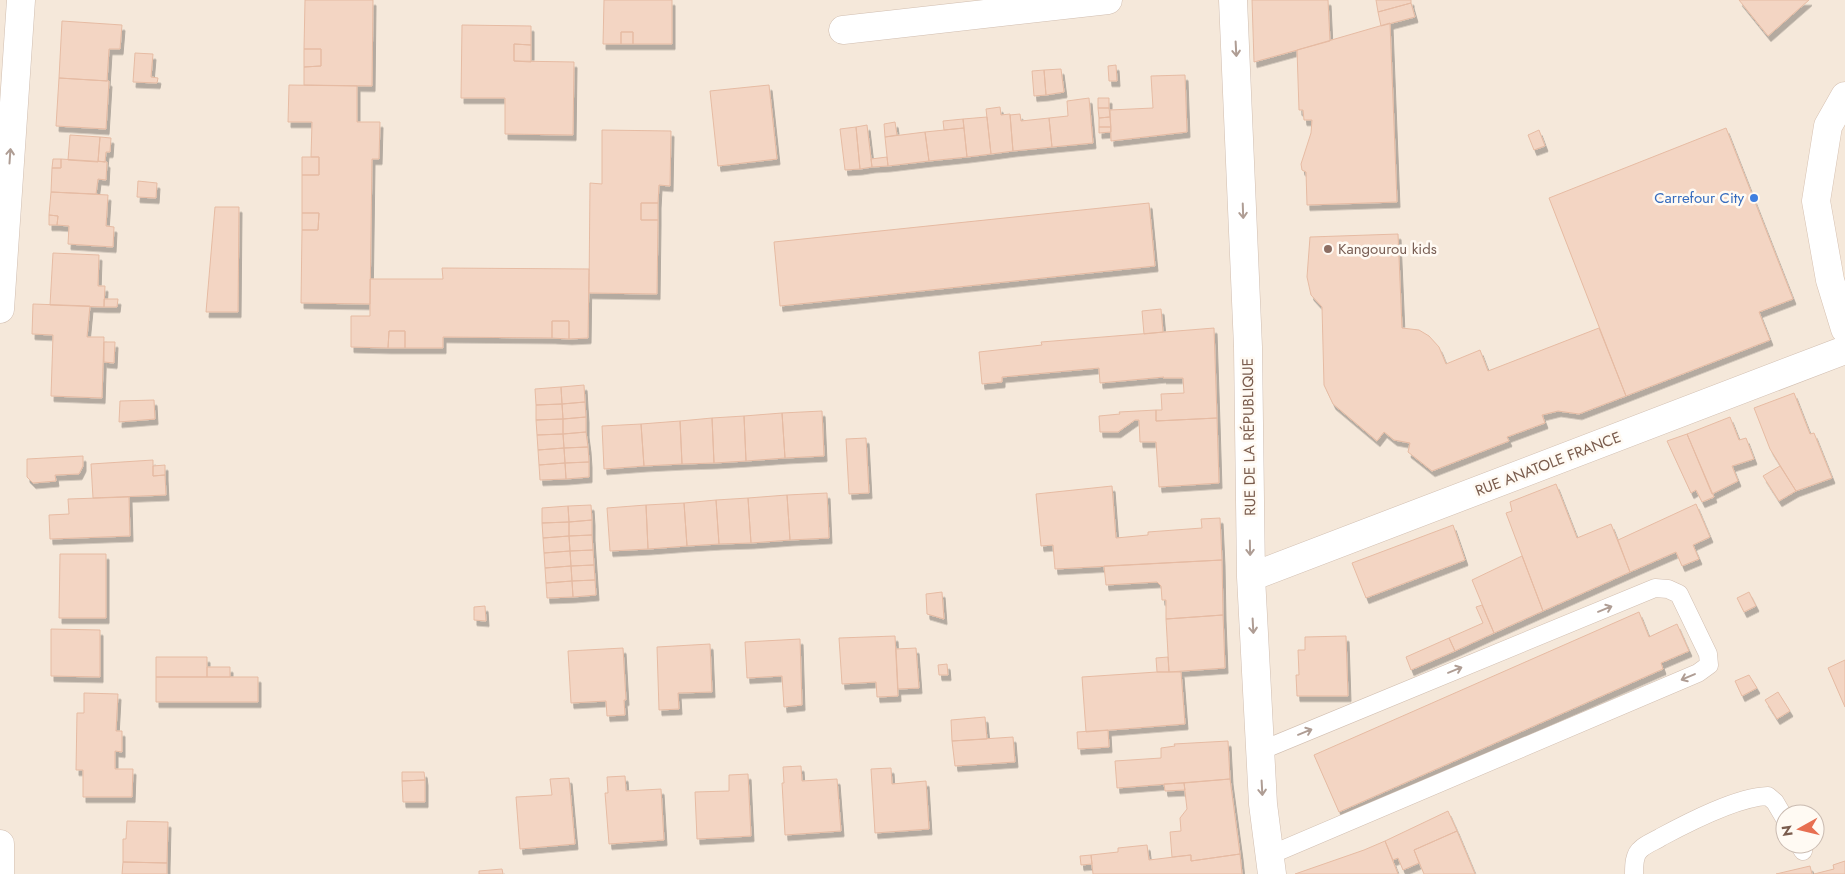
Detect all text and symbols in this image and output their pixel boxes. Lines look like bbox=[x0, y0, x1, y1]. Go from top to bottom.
one-way arrow bbox=[1231, 40, 1240, 56]
one-way arrow bbox=[5, 148, 15, 164]
place label: Carrefour City bbox=[1654, 187, 1744, 209]
marker: Carrefour City bbox=[1748, 192, 1760, 204]
one-way arrow bbox=[1238, 202, 1248, 219]
place label: Kangourou kids bbox=[1338, 238, 1437, 260]
marker: Kangourou kids bbox=[1322, 243, 1334, 255]
street label: RUE DE LA RÉPUBLIQUE bbox=[1237, 358, 1261, 516]
street label: RUE ANATOLE FRANCE bbox=[1472, 426, 1624, 502]
one-way arrow bbox=[1245, 540, 1255, 556]
one-way arrow bbox=[1597, 603, 1612, 613]
one-way arrow bbox=[1249, 618, 1258, 634]
one-way arrow bbox=[1447, 665, 1462, 675]
one-way arrow bbox=[1681, 673, 1696, 683]
one-way arrow bbox=[1297, 727, 1312, 737]
one-way arrow bbox=[1257, 780, 1266, 796]
north arrow bbox=[1775, 804, 1825, 854]
text: N bbox=[1776, 824, 1798, 838]

